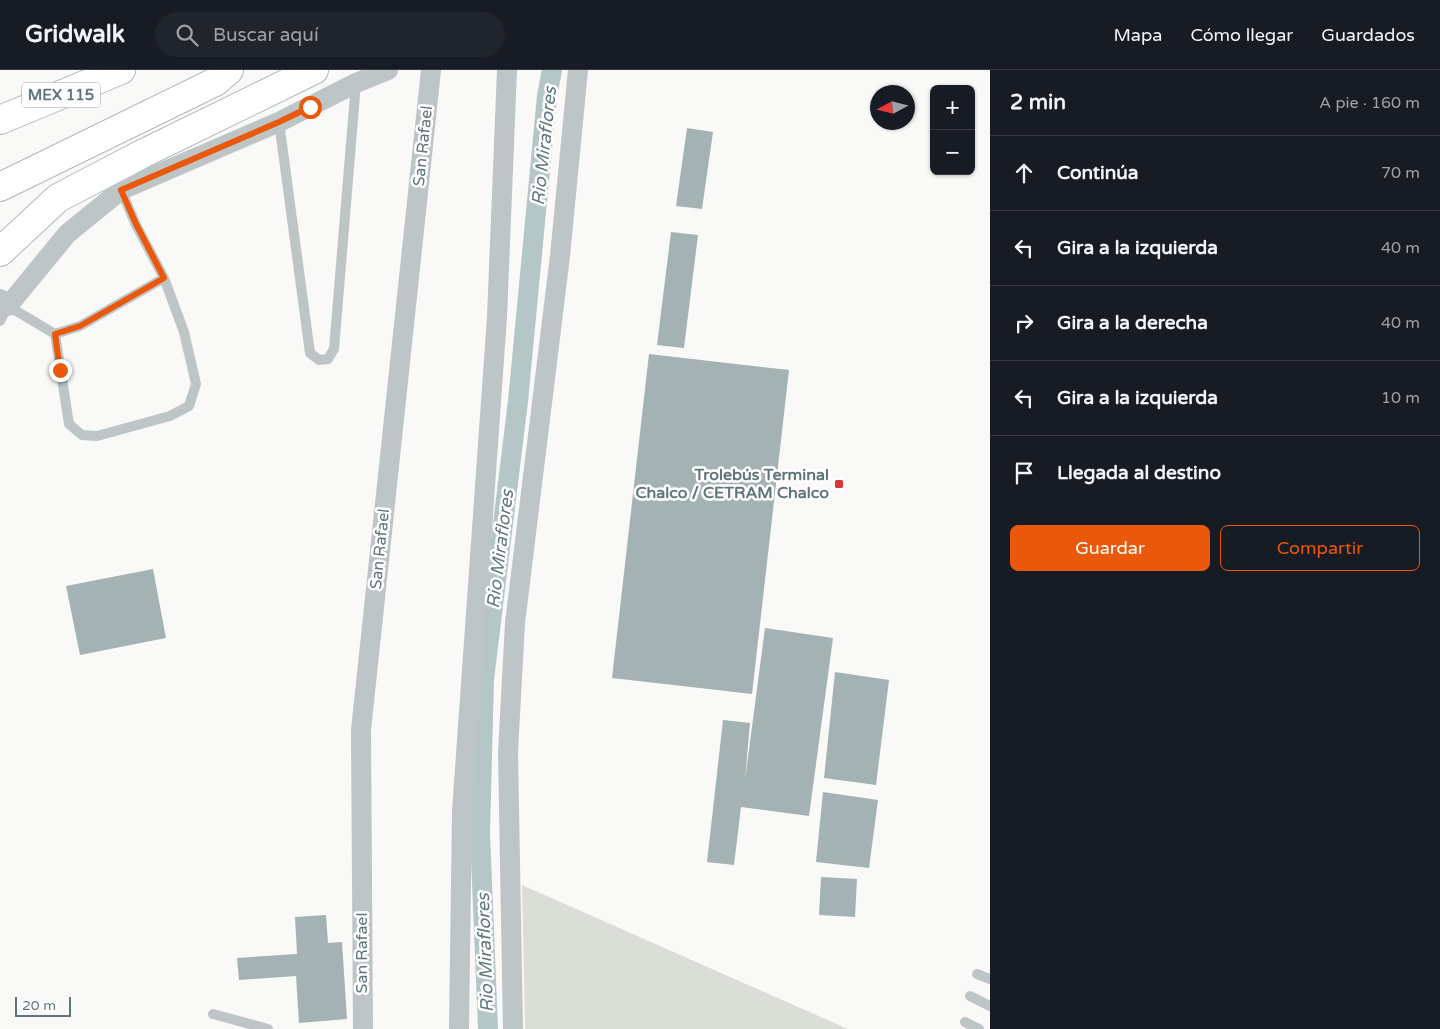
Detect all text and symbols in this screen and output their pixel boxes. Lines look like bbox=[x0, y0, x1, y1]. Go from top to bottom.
search box bbox=[155, 12, 505, 57]
text: Gridwalk bbox=[25, 20, 125, 49]
icon: search bbox=[173, 21, 201, 49]
text: Buscar aquí bbox=[213, 24, 319, 46]
text: Mapa bbox=[1113, 24, 1162, 46]
text: Cómo llegar bbox=[1190, 24, 1293, 46]
text: Guardados bbox=[1321, 24, 1415, 46]
road number: MEX 115 bbox=[22, 82, 100, 108]
water label: Rio Miraflores bbox=[527, 84, 561, 206]
north arrow bbox=[870, 85, 915, 130]
map controls bbox=[930, 85, 975, 175]
button: + bbox=[930, 85, 975, 130]
text: 2 min bbox=[1010, 90, 1066, 115]
text: A pie · 160 m bbox=[1319, 93, 1420, 113]
route start bbox=[299, 96, 322, 119]
street label: San Rafael bbox=[409, 105, 437, 187]
button: − bbox=[930, 130, 975, 175]
icon: ahead bbox=[1010, 159, 1038, 187]
text: Continúa bbox=[1057, 162, 1139, 184]
text: 70 m bbox=[1381, 163, 1420, 183]
icon: left bbox=[1010, 234, 1038, 262]
text: Gira a la izquierda bbox=[1057, 237, 1218, 259]
text: 40 m bbox=[1381, 238, 1420, 258]
icon: right bbox=[1010, 309, 1038, 337]
text: Gira a la derecha bbox=[1057, 312, 1208, 334]
text: 40 m bbox=[1381, 313, 1420, 333]
route end bbox=[49, 359, 72, 382]
icon: left bbox=[1010, 384, 1038, 412]
text: Gira a la izquierda bbox=[1057, 387, 1218, 409]
text: 10 m bbox=[1381, 388, 1420, 408]
icon: arrive bbox=[1010, 459, 1038, 487]
text: Llegada al destino bbox=[1057, 462, 1221, 484]
place label: Trolebús Terminal Chalco / CETRAM Chalco bbox=[636, 465, 829, 503]
marker: Trolebús Terminal Chalco / CETRAM Chalco bbox=[833, 478, 845, 490]
water label: Rio Miraflores bbox=[482, 487, 518, 610]
street label: San Rafael bbox=[366, 508, 394, 590]
button: Guardar bbox=[1010, 525, 1210, 571]
button: Compartir bbox=[1220, 525, 1420, 571]
water label: Rio Miraflores bbox=[472, 892, 498, 1013]
street label: San Rafael bbox=[352, 913, 372, 993]
scale bar bbox=[15, 994, 71, 1017]
text: 20 m bbox=[22, 997, 56, 1014]

